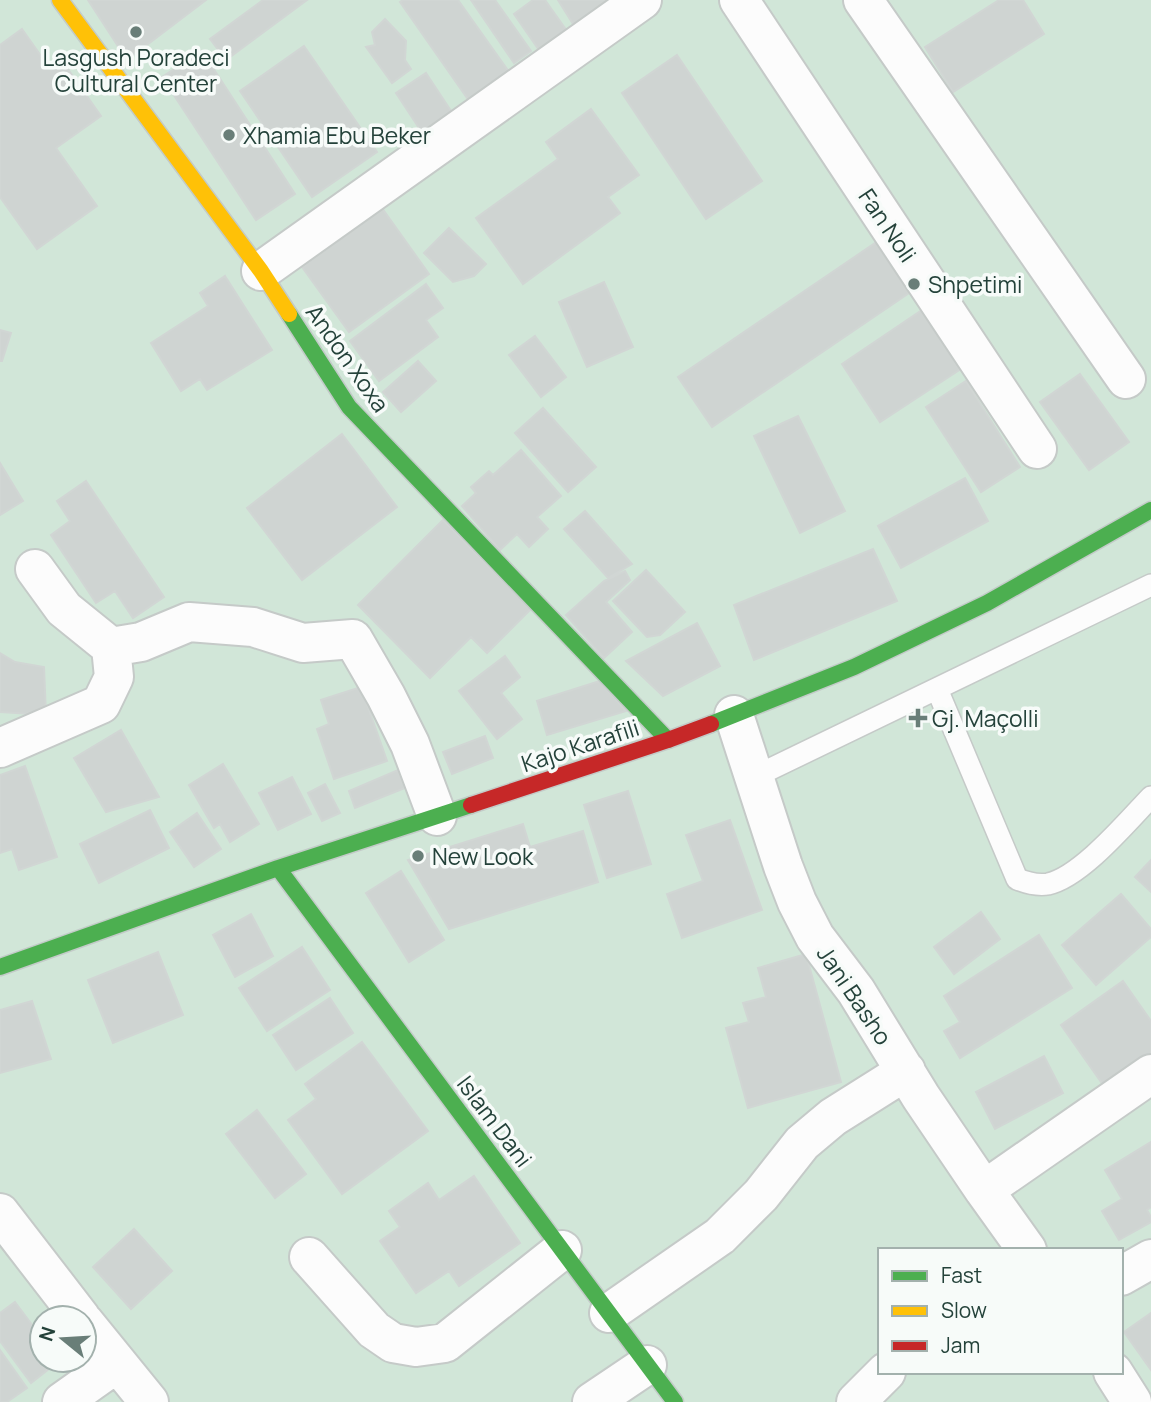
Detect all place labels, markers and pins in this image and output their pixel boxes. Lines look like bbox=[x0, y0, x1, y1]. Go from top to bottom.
marker: Lasgush Poradeci Cultural Center bbox=[128, 24, 144, 40]
place label: Lasgush Poradeci Cultural Center bbox=[42, 41, 230, 99]
place label: Xhamia Ebu Beker bbox=[243, 119, 431, 151]
marker: Xhamia Ebu Beker bbox=[221, 127, 237, 143]
place label: Shpetimi bbox=[928, 268, 1022, 300]
marker: Shpetimi bbox=[906, 276, 922, 292]
place label: Gj. Maçolli bbox=[932, 702, 1039, 734]
marker: Gj. Maçolli bbox=[910, 710, 926, 726]
place label: New Look bbox=[432, 840, 534, 872]
marker: New Look bbox=[410, 848, 426, 864]

